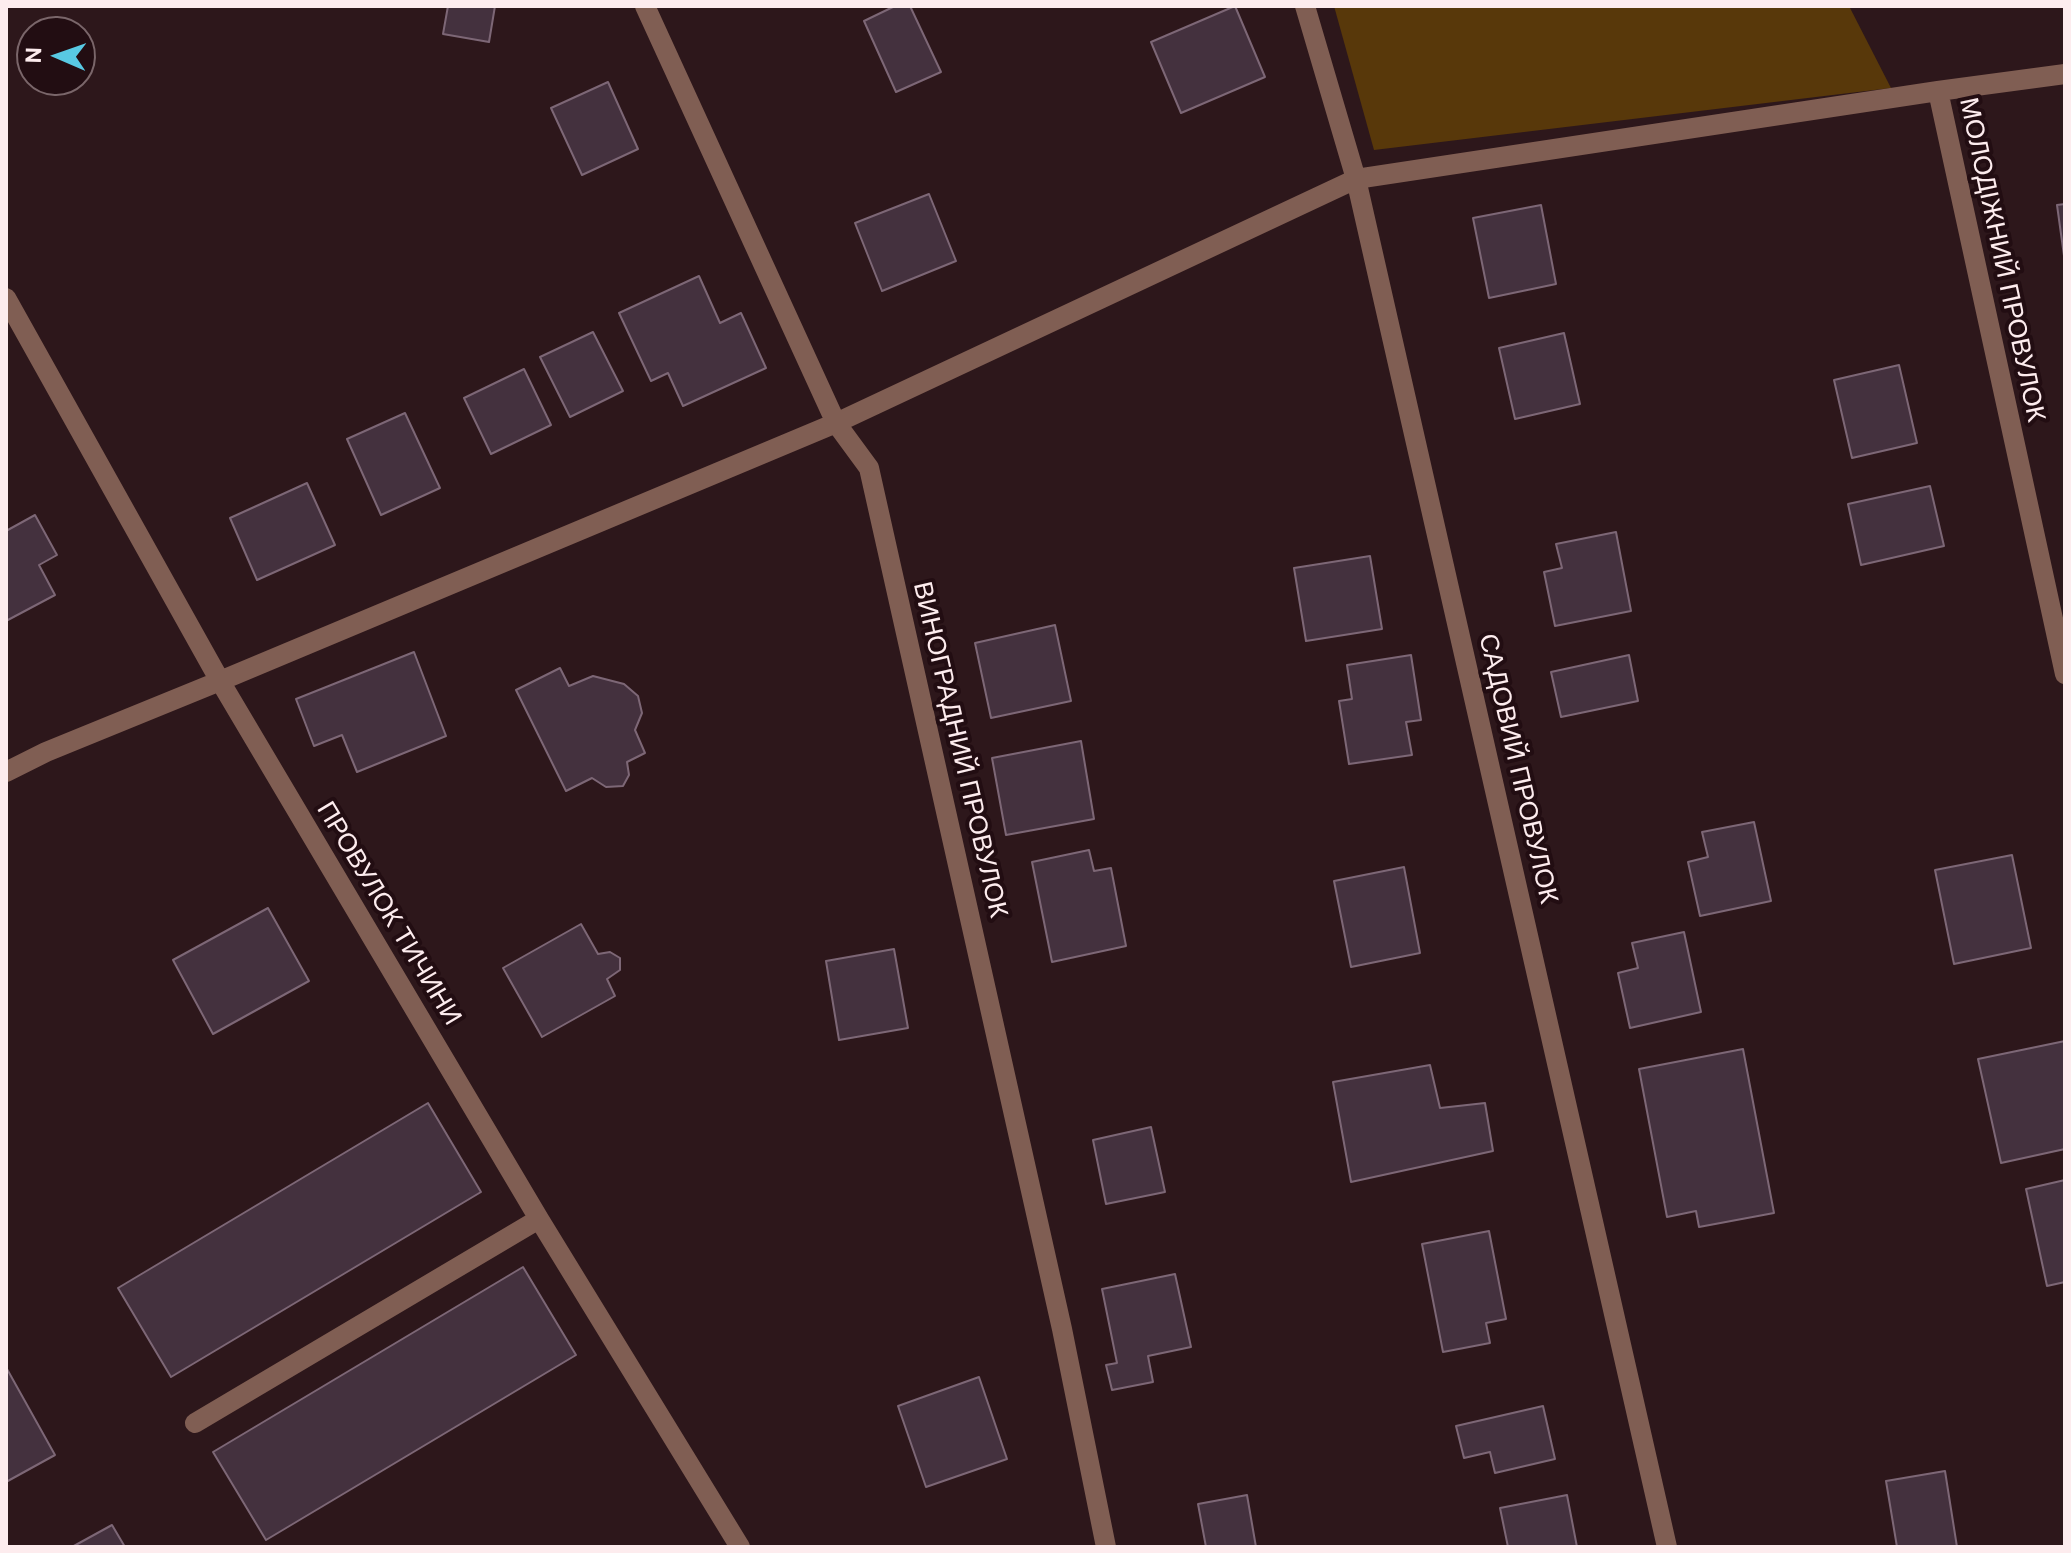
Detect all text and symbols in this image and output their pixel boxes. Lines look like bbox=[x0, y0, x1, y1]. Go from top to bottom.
north arrow bbox=[16, 16, 96, 96]
text: N bbox=[19, 47, 48, 64]
street label: МОЛОДІЖНИЙ ПРОВУЛОК bbox=[1951, 95, 2051, 425]
street label: ВИНОГРАДНИЙ ПРОВУЛОК bbox=[905, 579, 1013, 921]
street label: САДОВИЙ ПРОВУЛОК bbox=[1471, 631, 1563, 907]
street label: ПРОВУЛОК ТИЧИНИ bbox=[309, 797, 467, 1031]

